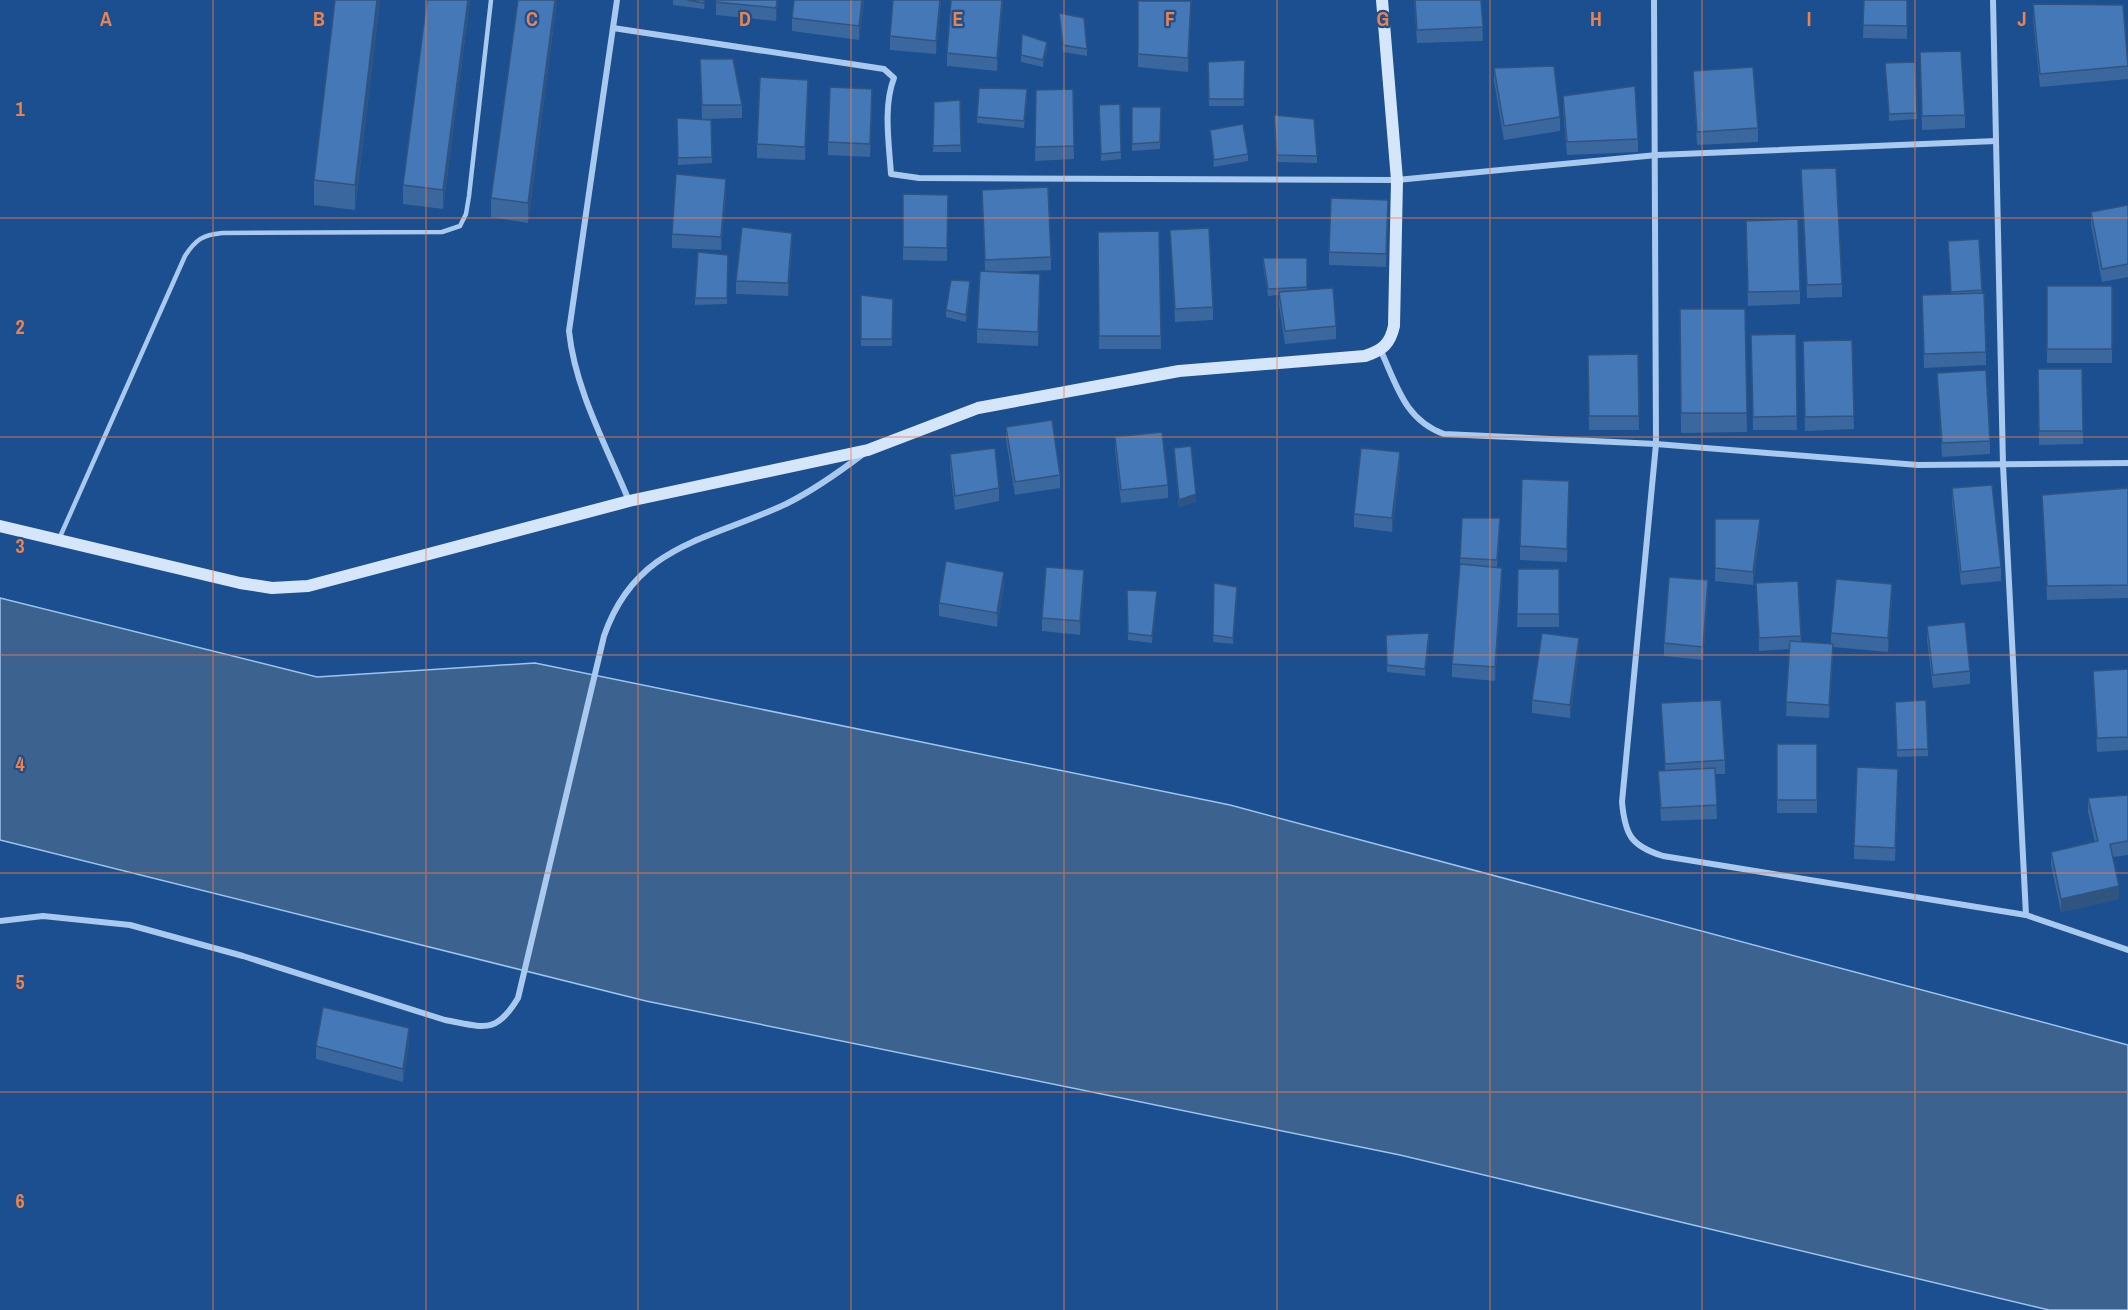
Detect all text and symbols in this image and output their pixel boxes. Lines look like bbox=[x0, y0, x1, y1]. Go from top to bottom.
text: A bbox=[100, 5, 112, 32]
text: B bbox=[313, 5, 325, 32]
text: C bbox=[526, 5, 538, 32]
text: D bbox=[739, 5, 751, 32]
text: E bbox=[953, 5, 964, 32]
text: F bbox=[1165, 5, 1175, 32]
text: G bbox=[1377, 5, 1389, 32]
text: H bbox=[1590, 5, 1602, 32]
text: I bbox=[1807, 5, 1811, 32]
text: J bbox=[2017, 5, 2027, 32]
text: 1 bbox=[15, 95, 25, 122]
text: 2 bbox=[15, 313, 25, 340]
text: 3 bbox=[15, 532, 25, 559]
text: 4 bbox=[15, 750, 25, 777]
text: 5 bbox=[15, 968, 25, 995]
text: 6 bbox=[15, 1187, 25, 1214]

